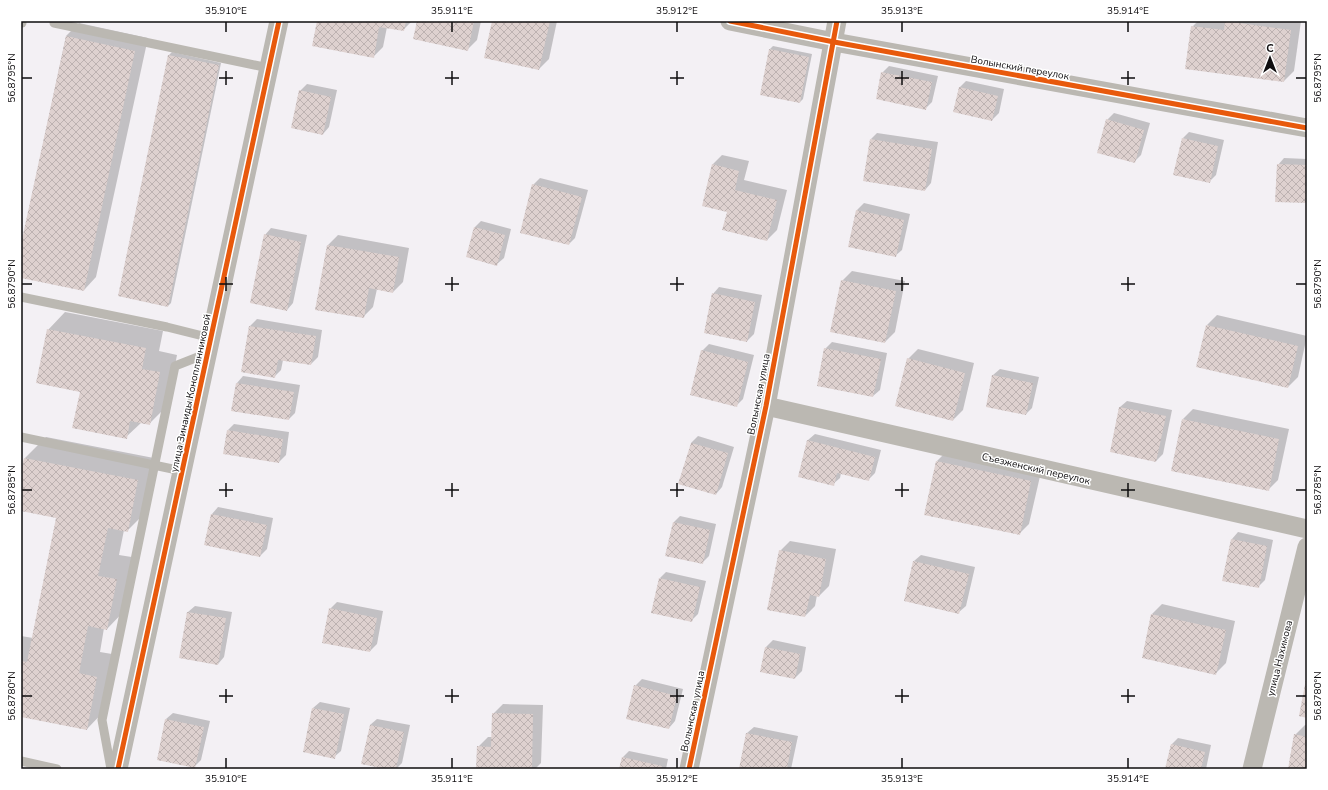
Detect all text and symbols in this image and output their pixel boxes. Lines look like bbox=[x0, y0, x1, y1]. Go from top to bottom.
text: 35.910°E bbox=[205, 4, 247, 18]
text: 35.911°E bbox=[431, 4, 473, 18]
text: 35.912°E bbox=[656, 4, 698, 18]
text: 35.913°E bbox=[881, 4, 923, 18]
text: 35.914°E bbox=[1107, 4, 1149, 18]
north arrow bbox=[1250, 38, 1290, 78]
text: С bbox=[1266, 41, 1274, 56]
street label: Волынский переулок bbox=[970, 52, 1071, 84]
text: 56.8795°N bbox=[5, 53, 19, 103]
text: 56.8795°N bbox=[1311, 53, 1325, 103]
text: 56.8790°N bbox=[5, 259, 19, 309]
text: 56.8790°N bbox=[1311, 259, 1325, 309]
street label: улица Зинаиды Коноплянниковой bbox=[167, 313, 215, 474]
street label: Волынская улица bbox=[744, 352, 774, 436]
street label: Съезженский переулок bbox=[980, 450, 1092, 488]
text: 56.8785°N bbox=[5, 465, 19, 515]
text: 56.8785°N bbox=[1311, 465, 1325, 515]
street label: улица Нахимова bbox=[1264, 619, 1296, 698]
street label: Волынская улица bbox=[678, 669, 708, 753]
text: 56.8780°N bbox=[5, 671, 19, 721]
text: 56.8780°N bbox=[1311, 671, 1325, 721]
text: 35.910°E bbox=[205, 772, 247, 786]
text: 35.911°E bbox=[431, 772, 473, 786]
text: 35.912°E bbox=[656, 772, 698, 786]
text: 35.913°E bbox=[881, 772, 923, 786]
text: 35.914°E bbox=[1107, 772, 1149, 786]

